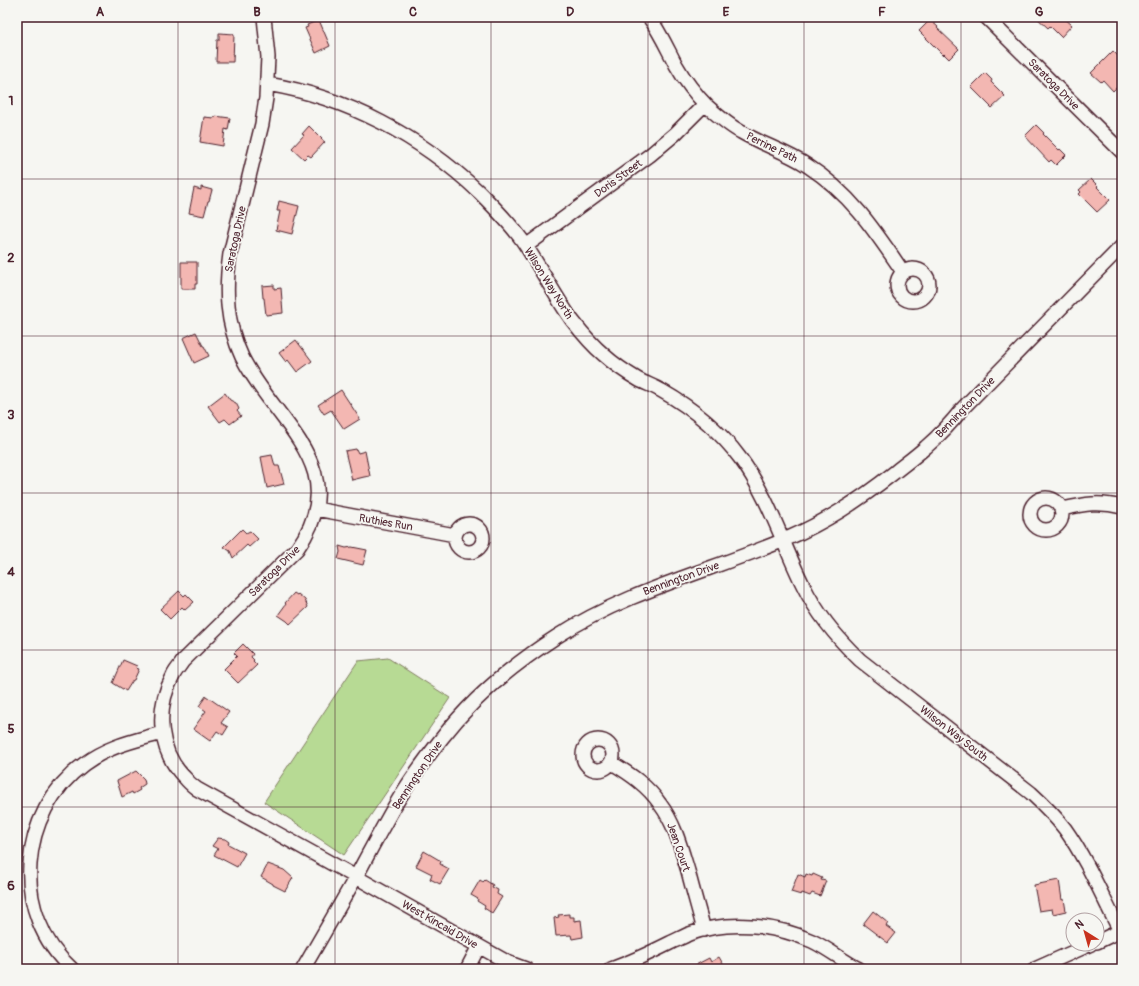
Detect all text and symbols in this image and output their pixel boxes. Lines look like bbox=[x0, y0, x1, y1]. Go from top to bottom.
text: A bbox=[96, 4, 105, 20]
text: B bbox=[253, 4, 261, 20]
text: C bbox=[409, 4, 417, 20]
text: D bbox=[566, 4, 574, 20]
text: E bbox=[723, 4, 730, 20]
text: F bbox=[878, 4, 886, 20]
text: G bbox=[1035, 4, 1044, 20]
street label: Saratoga Drive bbox=[1025, 56, 1082, 113]
text: 1 bbox=[8, 93, 14, 109]
street label: Perrine Path bbox=[744, 129, 799, 165]
street label: Doris Street bbox=[592, 156, 645, 200]
street label: Saratoga Drive bbox=[222, 204, 249, 273]
street label: Wilson Way North bbox=[521, 245, 576, 321]
text: 2 bbox=[7, 250, 15, 266]
street label: Bennington Drive bbox=[933, 374, 998, 441]
text: 3 bbox=[7, 407, 15, 423]
street label: Ruthies Run bbox=[358, 511, 414, 534]
street label: Saratoga Drive bbox=[246, 543, 303, 600]
street label: Bennington Drive bbox=[641, 559, 721, 598]
text: 4 bbox=[7, 564, 15, 580]
street label: Wilson Way South bbox=[917, 703, 990, 764]
text: 5 bbox=[7, 721, 15, 737]
street label: Bennington Drive bbox=[390, 738, 445, 812]
street label: Jean Court bbox=[664, 821, 693, 874]
text: 6 bbox=[7, 878, 15, 894]
street label: West Kincaid Drive bbox=[400, 898, 480, 952]
north arrow bbox=[1065, 912, 1105, 952]
text: N bbox=[1072, 917, 1087, 932]

